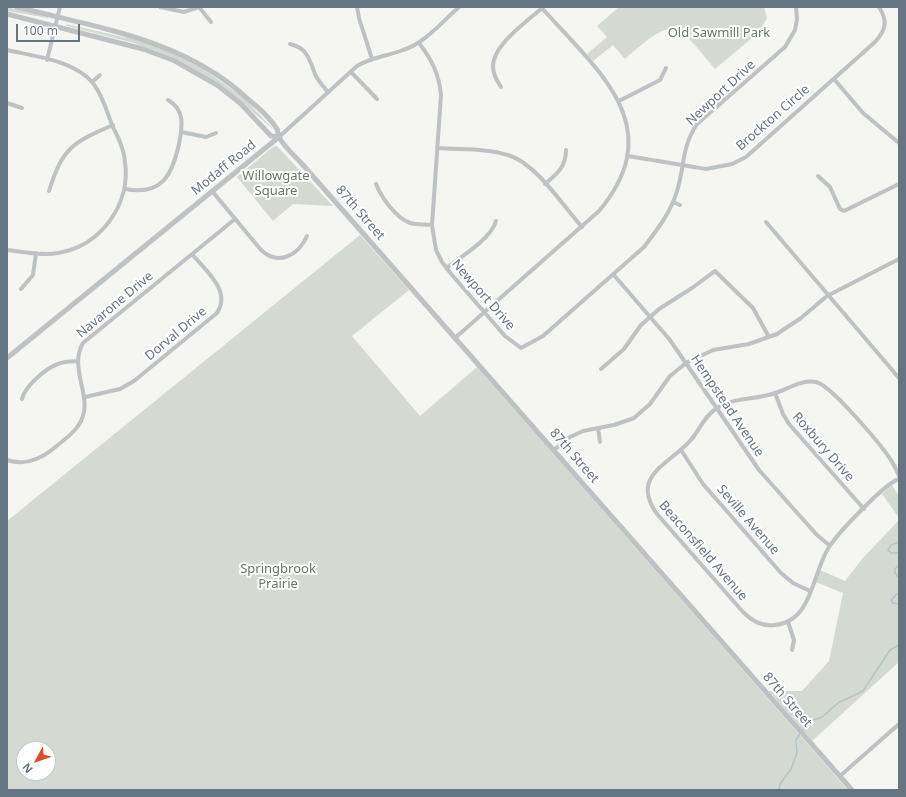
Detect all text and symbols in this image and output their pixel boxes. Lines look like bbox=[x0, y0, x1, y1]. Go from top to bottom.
scale bar bbox=[18, 16, 82, 42]
text: 100 m bbox=[23, 22, 58, 39]
park label: Old Sawmill Park bbox=[668, 25, 770, 41]
street label: Newport Drive bbox=[683, 57, 759, 129]
street label: Brockton Circle bbox=[733, 82, 813, 154]
street label: Modaff Road bbox=[189, 137, 259, 199]
park label: Willowgate Square bbox=[242, 168, 310, 199]
street label: 87th Street bbox=[332, 182, 388, 244]
street label: Newport Drive bbox=[448, 256, 518, 334]
street label: Navarone Drive bbox=[74, 269, 156, 341]
street label: Dorval Drive bbox=[142, 304, 210, 364]
street label: Hempstead Avenue bbox=[687, 352, 767, 460]
street label: Roxbury Drive bbox=[789, 409, 857, 485]
street label: 87th Street bbox=[546, 425, 602, 487]
street label: Seville Avenue bbox=[713, 482, 783, 558]
street label: Beaconsfield Avenue bbox=[655, 498, 751, 604]
park label: Springbrook Prairie bbox=[240, 561, 316, 592]
street label: 87th Street bbox=[759, 669, 815, 731]
north arrow bbox=[16, 741, 56, 781]
text: N bbox=[19, 760, 36, 777]

